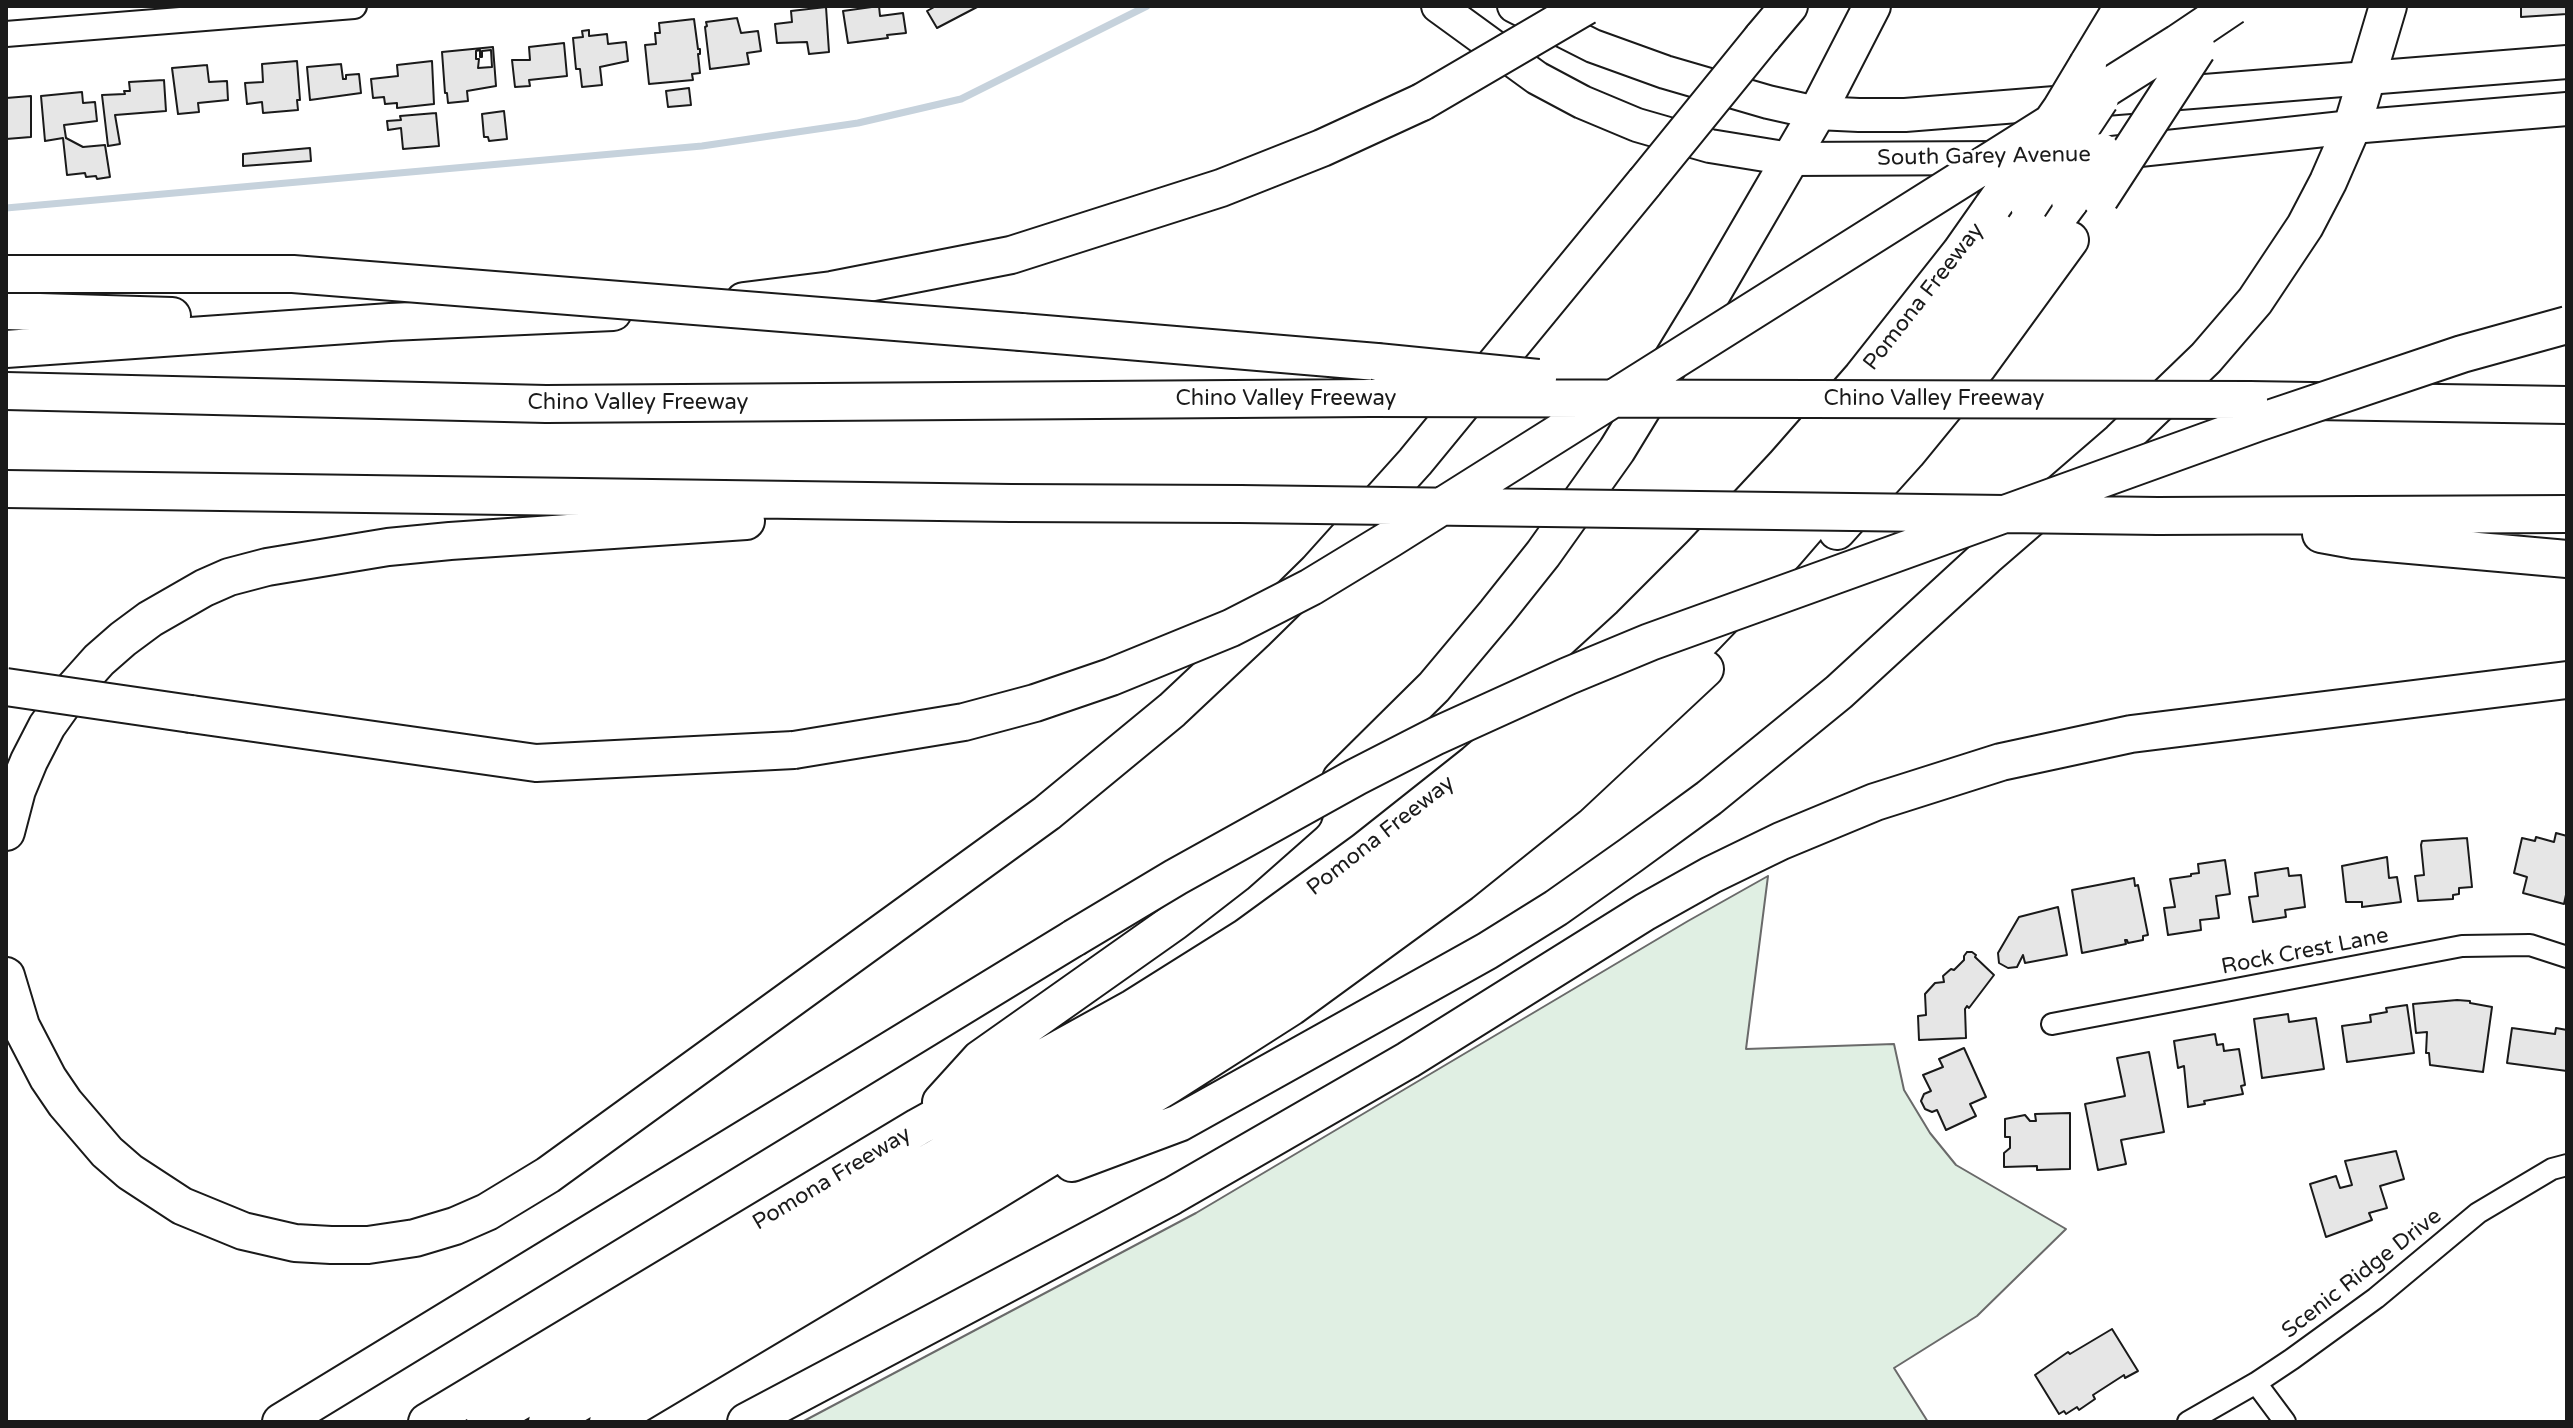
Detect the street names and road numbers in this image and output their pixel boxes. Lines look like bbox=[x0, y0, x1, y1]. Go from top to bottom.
street label: South Garey Avenue bbox=[1877, 142, 2091, 172]
street label: Pomona Freeway bbox=[1858, 218, 1990, 376]
street label: Chino Valley Freeway bbox=[1176, 386, 1396, 412]
street label: Chino Valley Freeway bbox=[1824, 386, 2044, 412]
street label: Chino Valley Freeway bbox=[528, 390, 748, 416]
street label: Pomona Freeway bbox=[1302, 770, 1460, 902]
street label: Rock Crest Lane bbox=[2219, 923, 2391, 981]
street label: Pomona Freeway bbox=[748, 1121, 916, 1237]
street label: Scenic Ridge Drive bbox=[2277, 1204, 2447, 1344]

